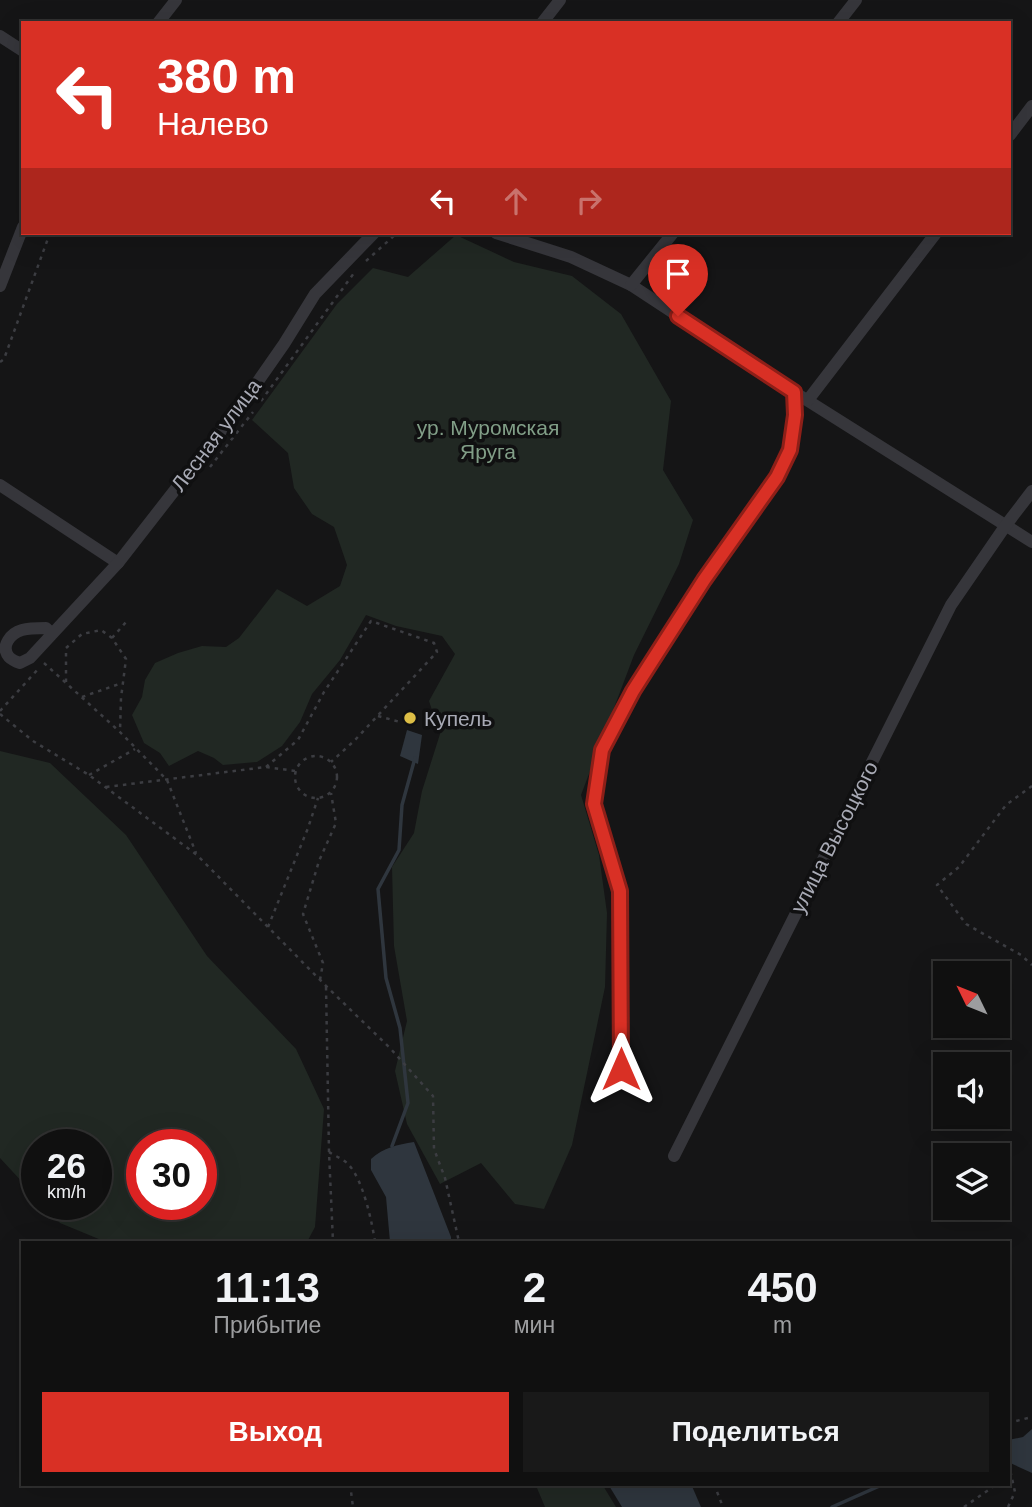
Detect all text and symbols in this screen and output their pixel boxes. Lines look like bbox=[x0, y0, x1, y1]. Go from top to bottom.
icon: left bbox=[42, 49, 133, 140]
text: 380 m bbox=[157, 49, 296, 103]
text: Налево bbox=[157, 106, 269, 142]
icon: left bbox=[424, 182, 462, 220]
icon: ahead bbox=[497, 182, 535, 220]
icon: right bbox=[570, 182, 608, 220]
pin bbox=[648, 244, 708, 316]
icon: arrive bbox=[659, 255, 697, 293]
street label: Лесная улица bbox=[166, 374, 266, 496]
park label: ур. Муромская Яруга bbox=[417, 416, 559, 463]
place label: Купель bbox=[424, 707, 492, 730]
marker: Купель bbox=[402, 710, 418, 726]
street label: улица Высоцкого bbox=[786, 757, 882, 917]
north arrow bbox=[933, 961, 1010, 1038]
map controls bbox=[933, 961, 1010, 1220]
position arrow bbox=[584, 1032, 658, 1106]
button: sound bbox=[933, 1052, 1010, 1129]
speed limit sign: 30 bbox=[126, 1129, 217, 1220]
button: layers bbox=[933, 1143, 1010, 1220]
text: 26 bbox=[47, 1146, 86, 1185]
text: km/h bbox=[47, 1182, 86, 1202]
text: 11:13 bbox=[215, 1264, 320, 1311]
text: 2 bbox=[523, 1264, 546, 1311]
text: 450 bbox=[748, 1264, 818, 1311]
text: Прибытие bbox=[213, 1312, 321, 1338]
text: мин bbox=[514, 1312, 555, 1338]
text: m bbox=[773, 1312, 792, 1338]
button: Выход bbox=[42, 1392, 509, 1472]
button: Поделиться bbox=[523, 1392, 989, 1472]

